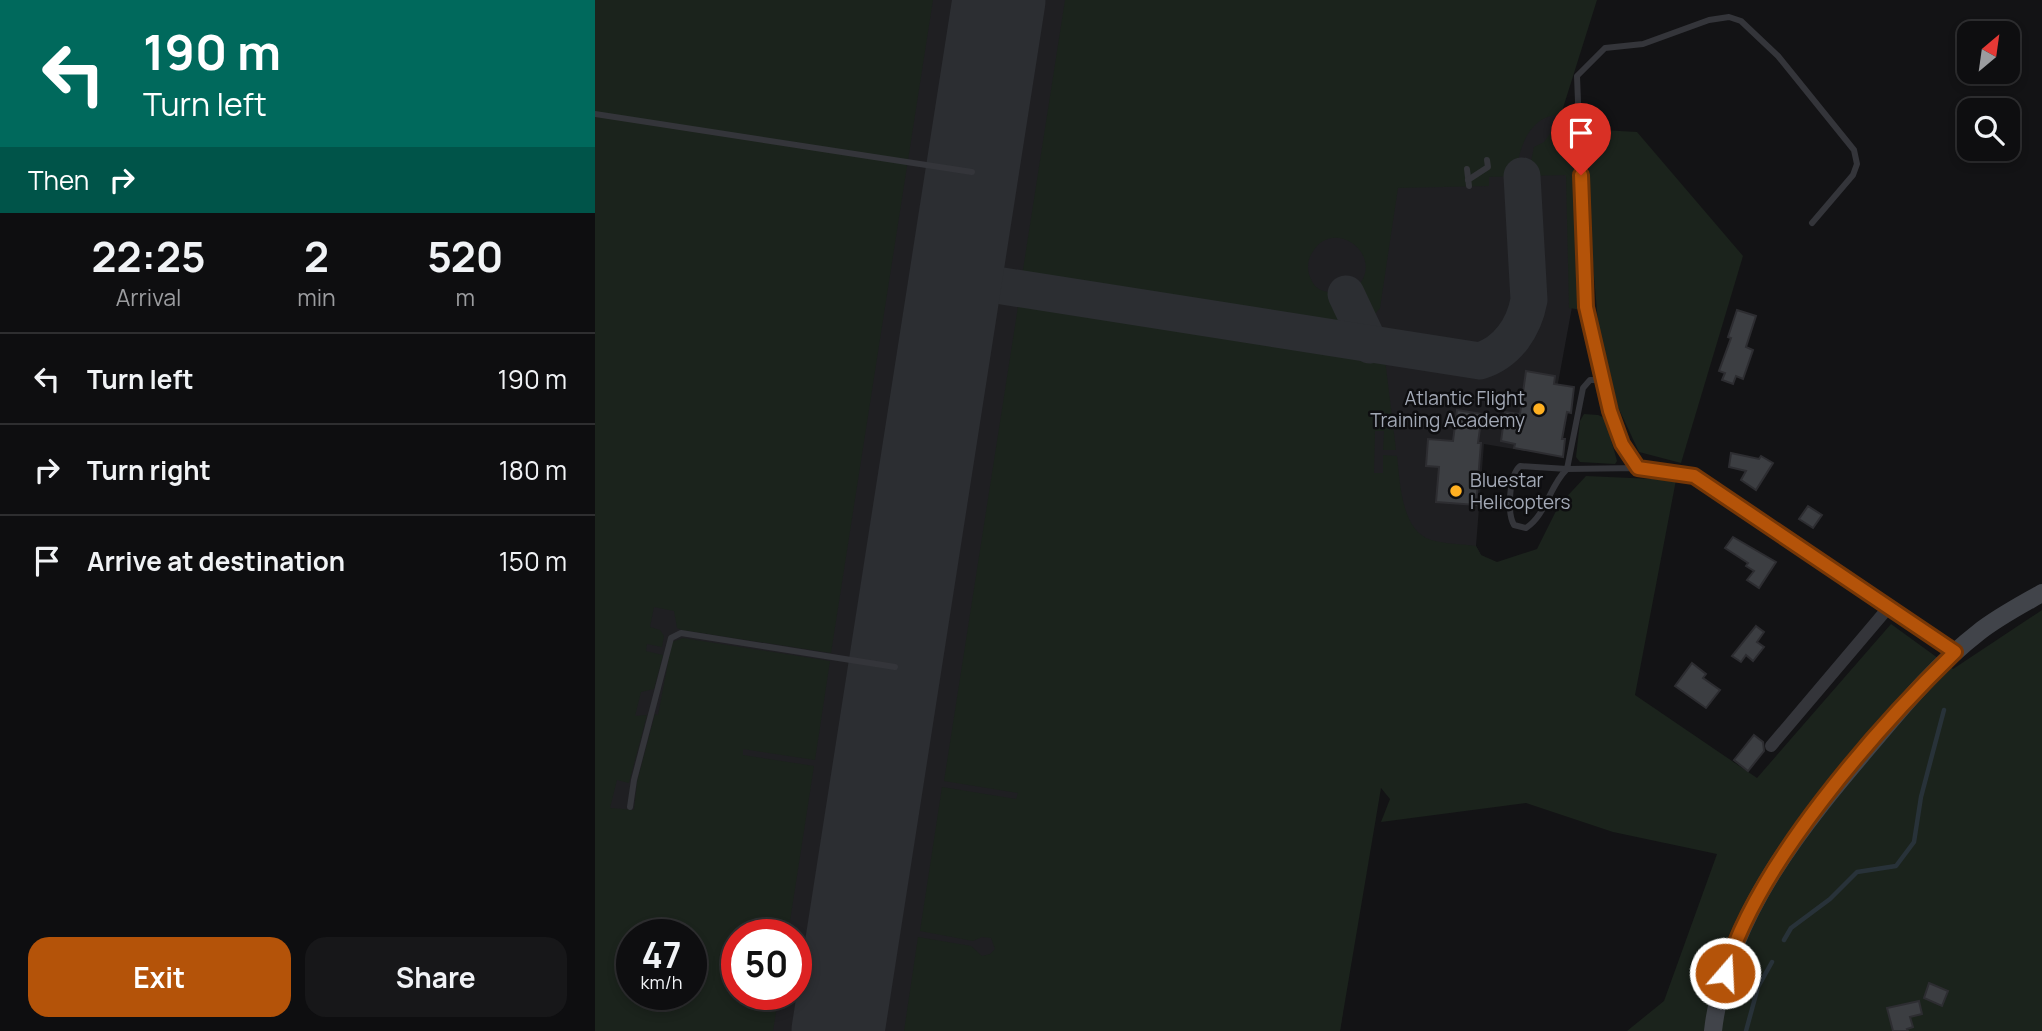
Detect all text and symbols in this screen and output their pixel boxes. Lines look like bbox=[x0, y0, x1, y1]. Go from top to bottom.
text: 190 m bbox=[143, 18, 281, 85]
north arrow bbox=[1957, 21, 2019, 84]
map controls bbox=[1957, 21, 2020, 161]
icon: left bbox=[28, 28, 119, 119]
text: Turn left bbox=[143, 82, 267, 126]
button: search bbox=[1957, 98, 2020, 161]
pin bbox=[1551, 103, 1611, 175]
icon: arrive bbox=[1562, 114, 1600, 152]
icon: right bbox=[103, 161, 141, 199]
text: Then bbox=[28, 162, 89, 198]
text: 22:25 bbox=[92, 227, 206, 285]
text: 2 bbox=[304, 227, 329, 285]
text: 520 bbox=[427, 227, 503, 285]
text: Arrival bbox=[116, 281, 181, 313]
text: min bbox=[297, 281, 336, 313]
text: m bbox=[456, 281, 475, 313]
icon: left bbox=[28, 360, 66, 398]
text: Turn left bbox=[87, 361, 194, 397]
text: 190 m bbox=[498, 361, 567, 397]
place label: Atlantic Flight Training Academy bbox=[1370, 385, 1525, 433]
marker: Atlantic Flight Training Academy bbox=[1531, 401, 1547, 417]
icon: right bbox=[28, 451, 66, 489]
text: Turn right bbox=[87, 452, 211, 488]
text: 180 m bbox=[499, 452, 567, 488]
place label: Bluestar Helicopters bbox=[1470, 467, 1571, 515]
marker: Bluestar Helicopters bbox=[1448, 483, 1464, 499]
icon: arrive bbox=[28, 542, 66, 580]
text: Arrive at destination bbox=[87, 543, 345, 579]
text: 150 m bbox=[499, 543, 567, 579]
speed limit sign: 50 bbox=[721, 919, 812, 1010]
text: 47 bbox=[642, 931, 681, 979]
position arrow bbox=[1688, 936, 1762, 1010]
button: Exit bbox=[28, 937, 291, 1017]
button: Share bbox=[305, 937, 567, 1017]
text: km/h bbox=[641, 970, 682, 994]

